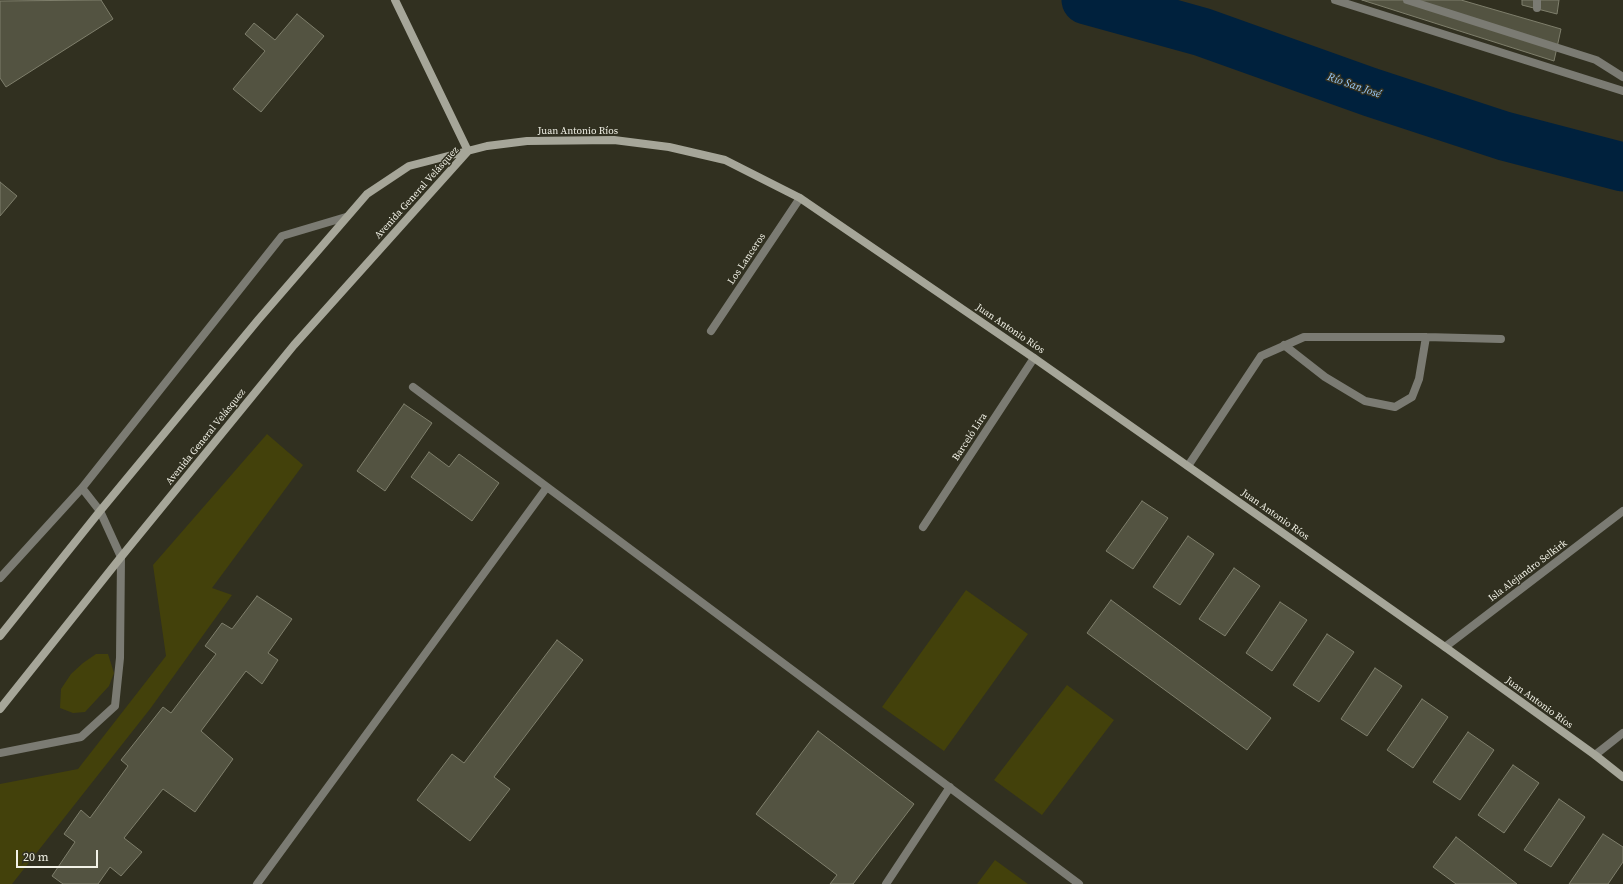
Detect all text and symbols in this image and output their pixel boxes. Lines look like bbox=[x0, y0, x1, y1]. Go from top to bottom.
water label: Río San José bbox=[1326, 71, 1382, 101]
street label: Juan Antonio Ríos bbox=[538, 125, 618, 137]
street label: Avenida General Velásquez bbox=[372, 144, 462, 242]
street label: Los Lanceros bbox=[725, 231, 769, 287]
street label: Juan Antonio Ríos bbox=[973, 302, 1047, 356]
street label: Avenida General Velásquez bbox=[164, 387, 248, 487]
street label: Barceló Lira bbox=[950, 411, 990, 463]
street label: Juan Antonio Ríos bbox=[1239, 487, 1311, 543]
street label: Isla Alejandro Selkirk bbox=[1486, 538, 1570, 604]
street label: Juan Antonio Ríos bbox=[1503, 675, 1575, 731]
scale bar bbox=[18, 842, 100, 868]
text: 20 m bbox=[23, 849, 49, 865]

